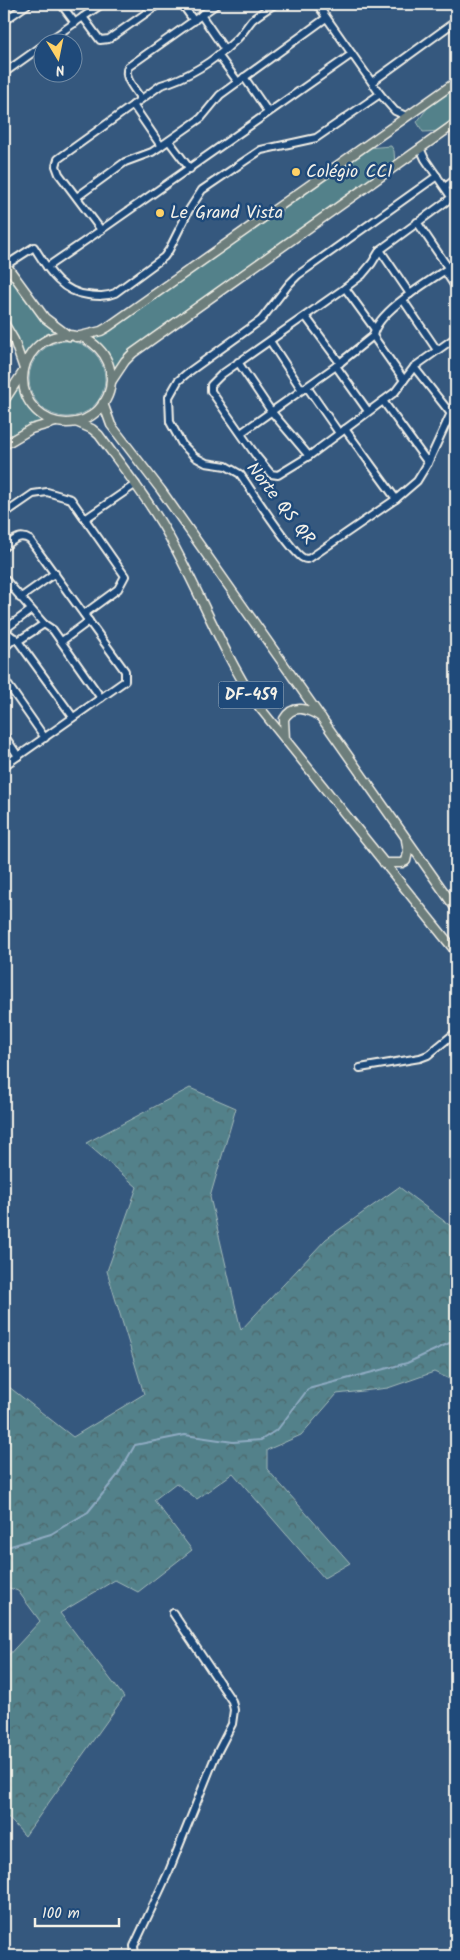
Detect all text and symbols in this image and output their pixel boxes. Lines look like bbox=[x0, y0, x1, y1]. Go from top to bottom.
north arrow bbox=[32, 32, 82, 82]
text: N bbox=[54, 58, 66, 81]
place label: Colégio CCI bbox=[306, 158, 393, 187]
marker: Colégio CCI bbox=[290, 166, 302, 178]
place label: Le Grand Vista bbox=[170, 199, 283, 228]
marker: Le Grand Vista bbox=[154, 207, 166, 219]
street label: Norte QS QR bbox=[238, 456, 322, 552]
road number: DF-459 bbox=[218, 682, 284, 708]
scale bar bbox=[35, 1895, 119, 1927]
text: 100 m bbox=[42, 1902, 80, 1926]

